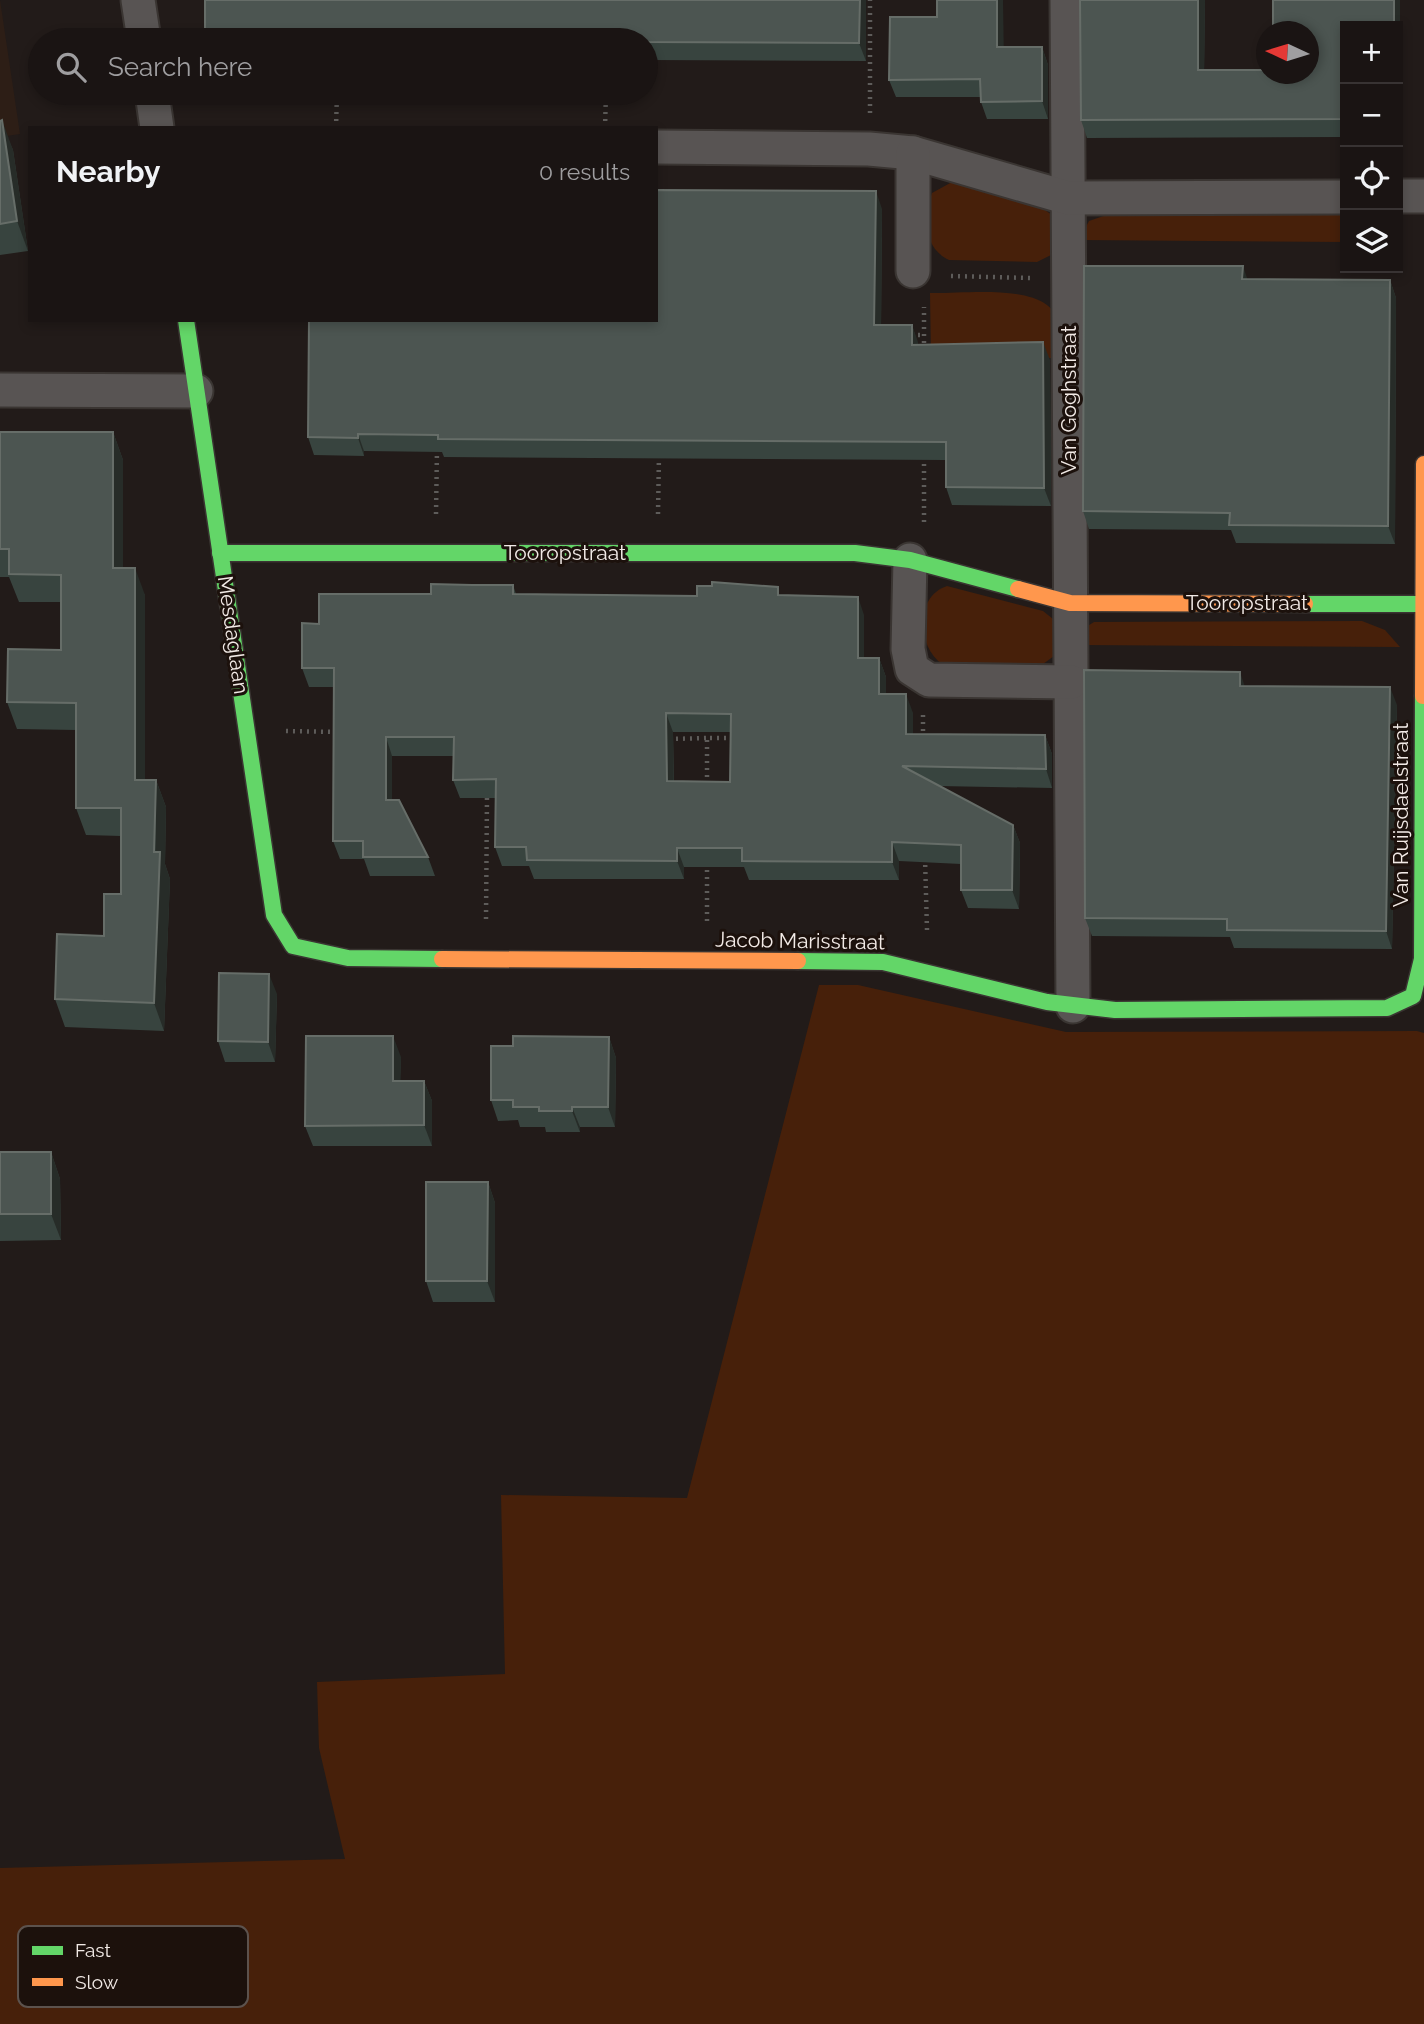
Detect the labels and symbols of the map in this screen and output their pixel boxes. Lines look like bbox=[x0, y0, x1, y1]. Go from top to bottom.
north arrow bbox=[1256, 21, 1319, 84]
street label: Van Goghstraat bbox=[1056, 325, 1081, 475]
street label: Tooropstraat bbox=[504, 540, 626, 565]
street label: Mesdaglaan bbox=[213, 574, 254, 696]
street label: Tooropstraat bbox=[1186, 590, 1308, 615]
street label: Van Ruijsdaelstraat bbox=[1388, 723, 1413, 907]
street label: Jacob Marisstraat bbox=[715, 927, 885, 954]
legend bbox=[18, 1926, 248, 2007]
text: Fast bbox=[75, 1939, 111, 1961]
text: Slow bbox=[75, 1971, 119, 1993]

